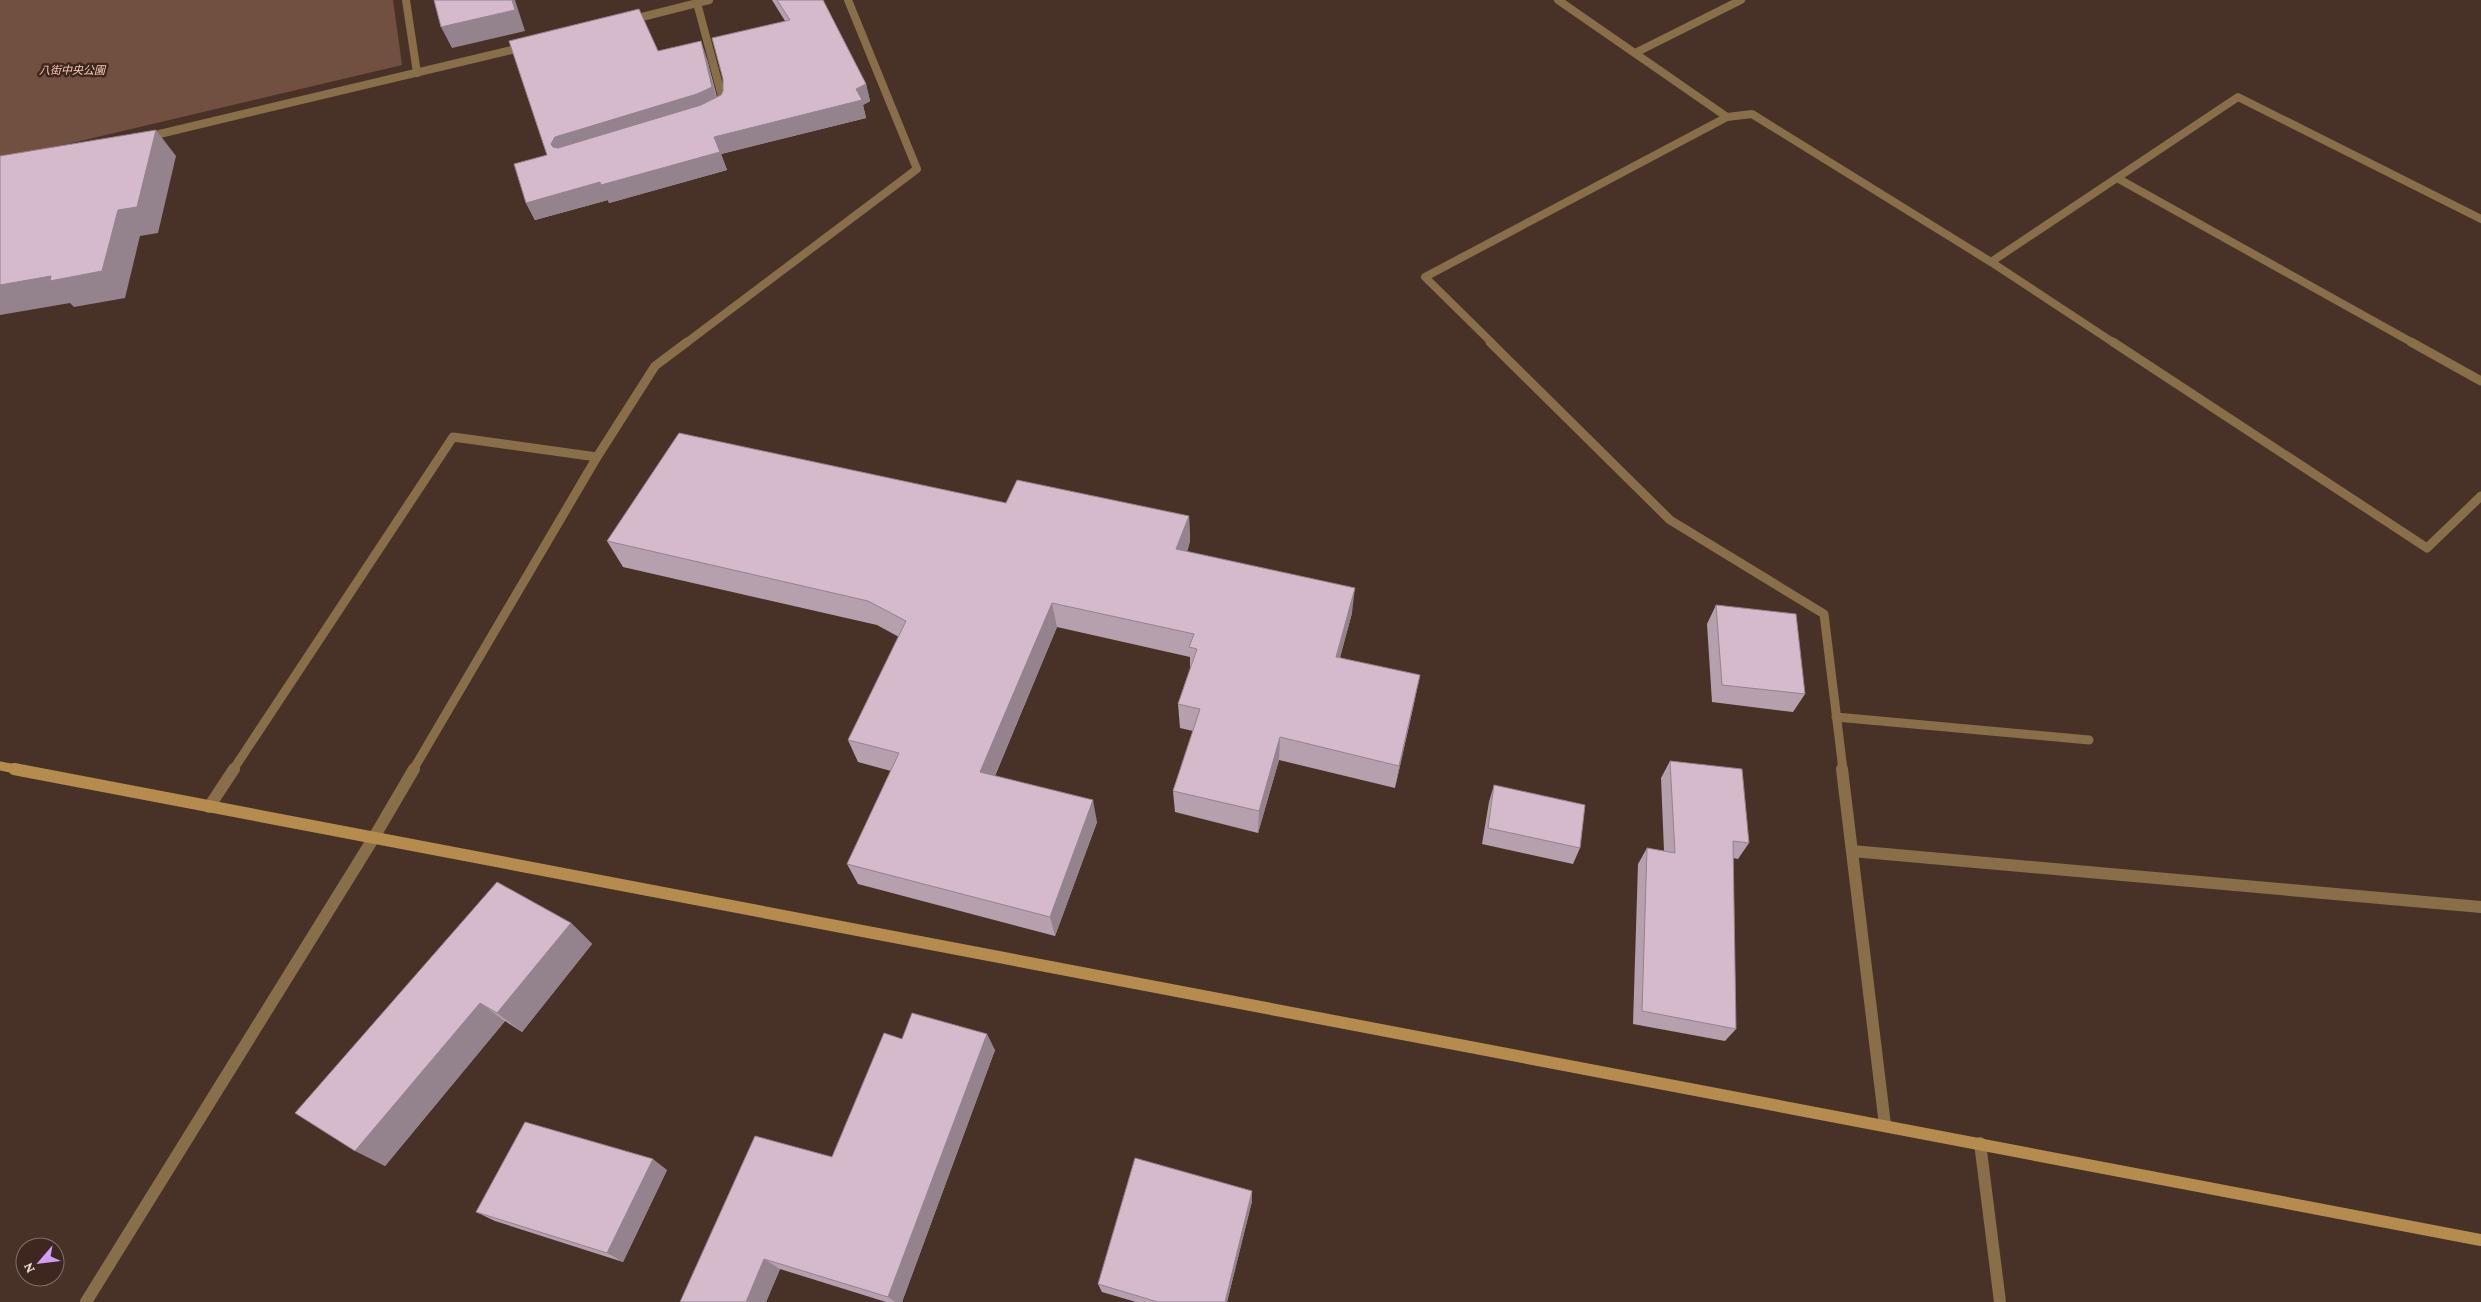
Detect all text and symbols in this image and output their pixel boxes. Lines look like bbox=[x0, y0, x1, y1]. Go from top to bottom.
park label: 八街中央公園 bbox=[39, 64, 107, 76]
north arrow bbox=[15, 1237, 65, 1287]
text: N bbox=[19, 1260, 38, 1276]

